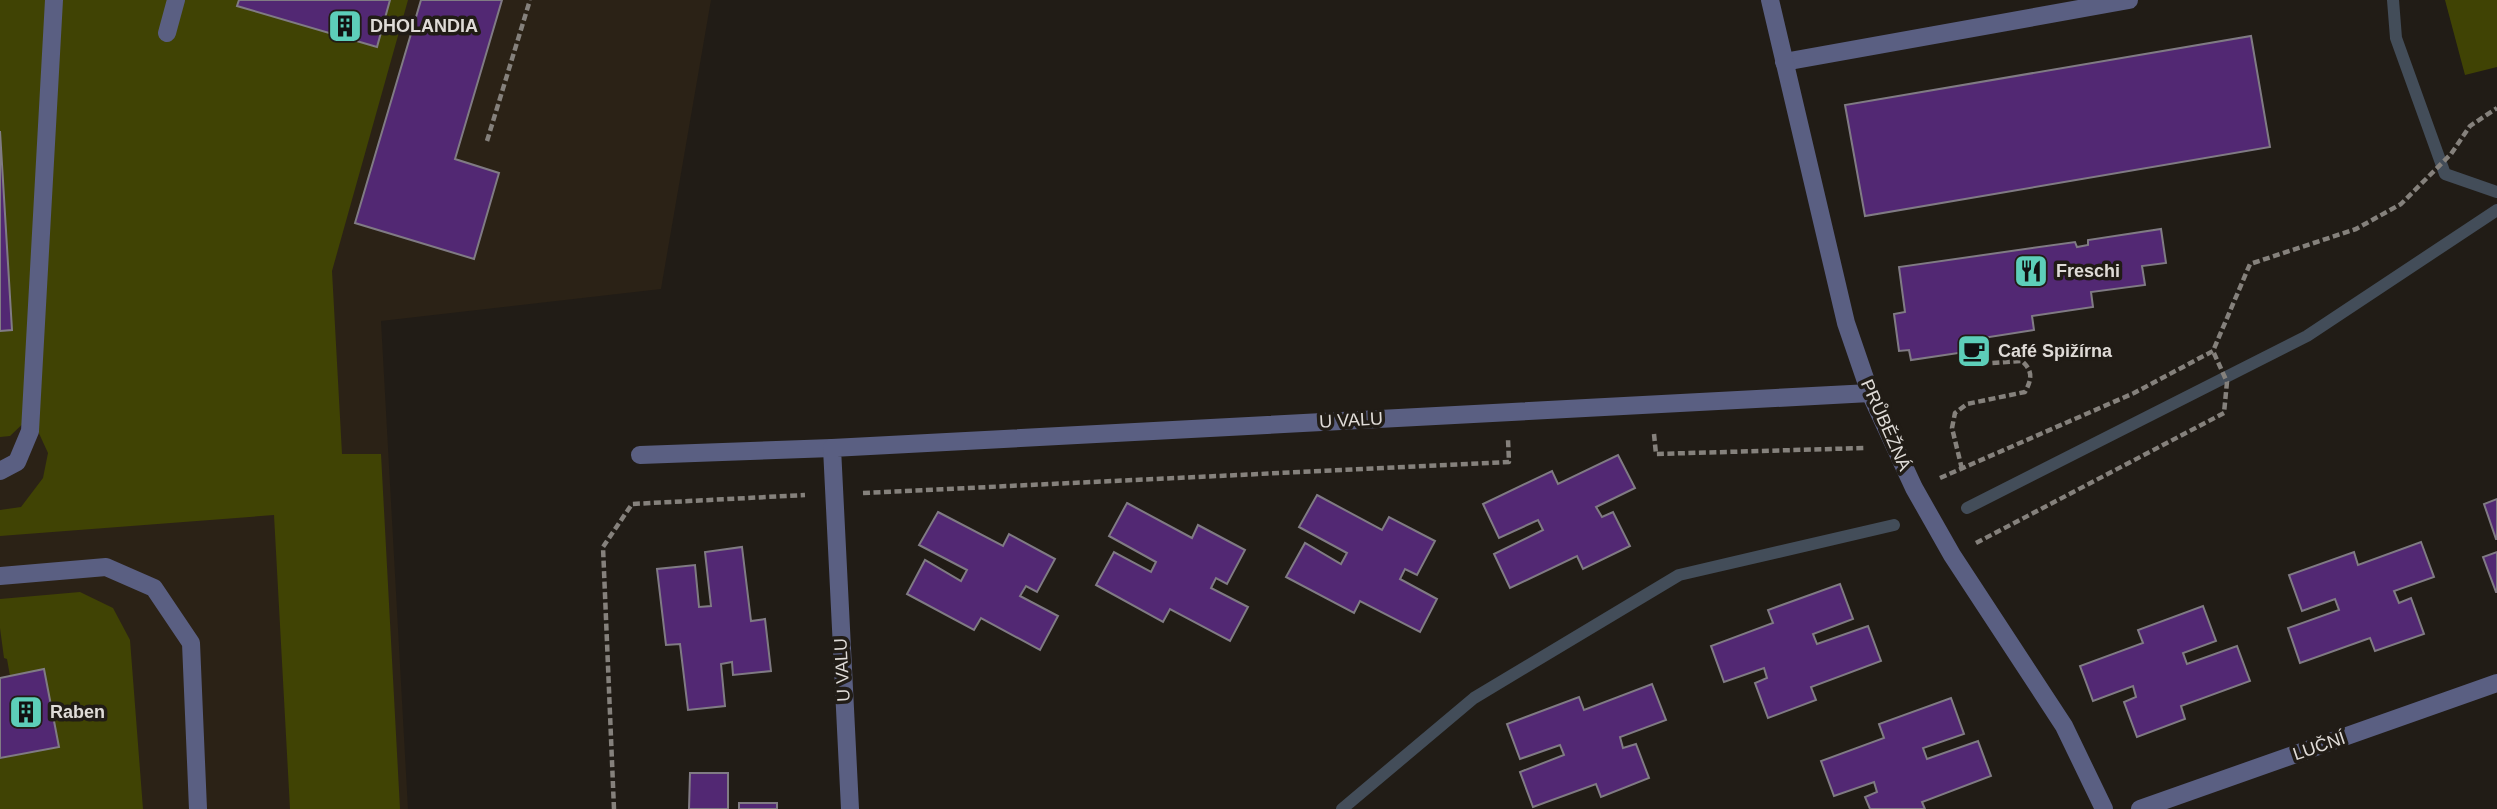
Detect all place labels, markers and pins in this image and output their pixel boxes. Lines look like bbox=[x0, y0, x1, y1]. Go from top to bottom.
building icon: DHOLANDIA bbox=[326, 7, 364, 45]
place label: DHOLANDIA bbox=[370, 16, 478, 36]
restaurant icon: Freschi bbox=[2012, 252, 2050, 290]
place label: Freschi bbox=[2056, 261, 2120, 281]
cafe icon: Café Spižírna bbox=[1955, 332, 1993, 370]
place label: Café Spižírna bbox=[1998, 341, 2113, 361]
building icon: Raben bbox=[7, 693, 45, 731]
place label: Raben bbox=[50, 702, 105, 722]

